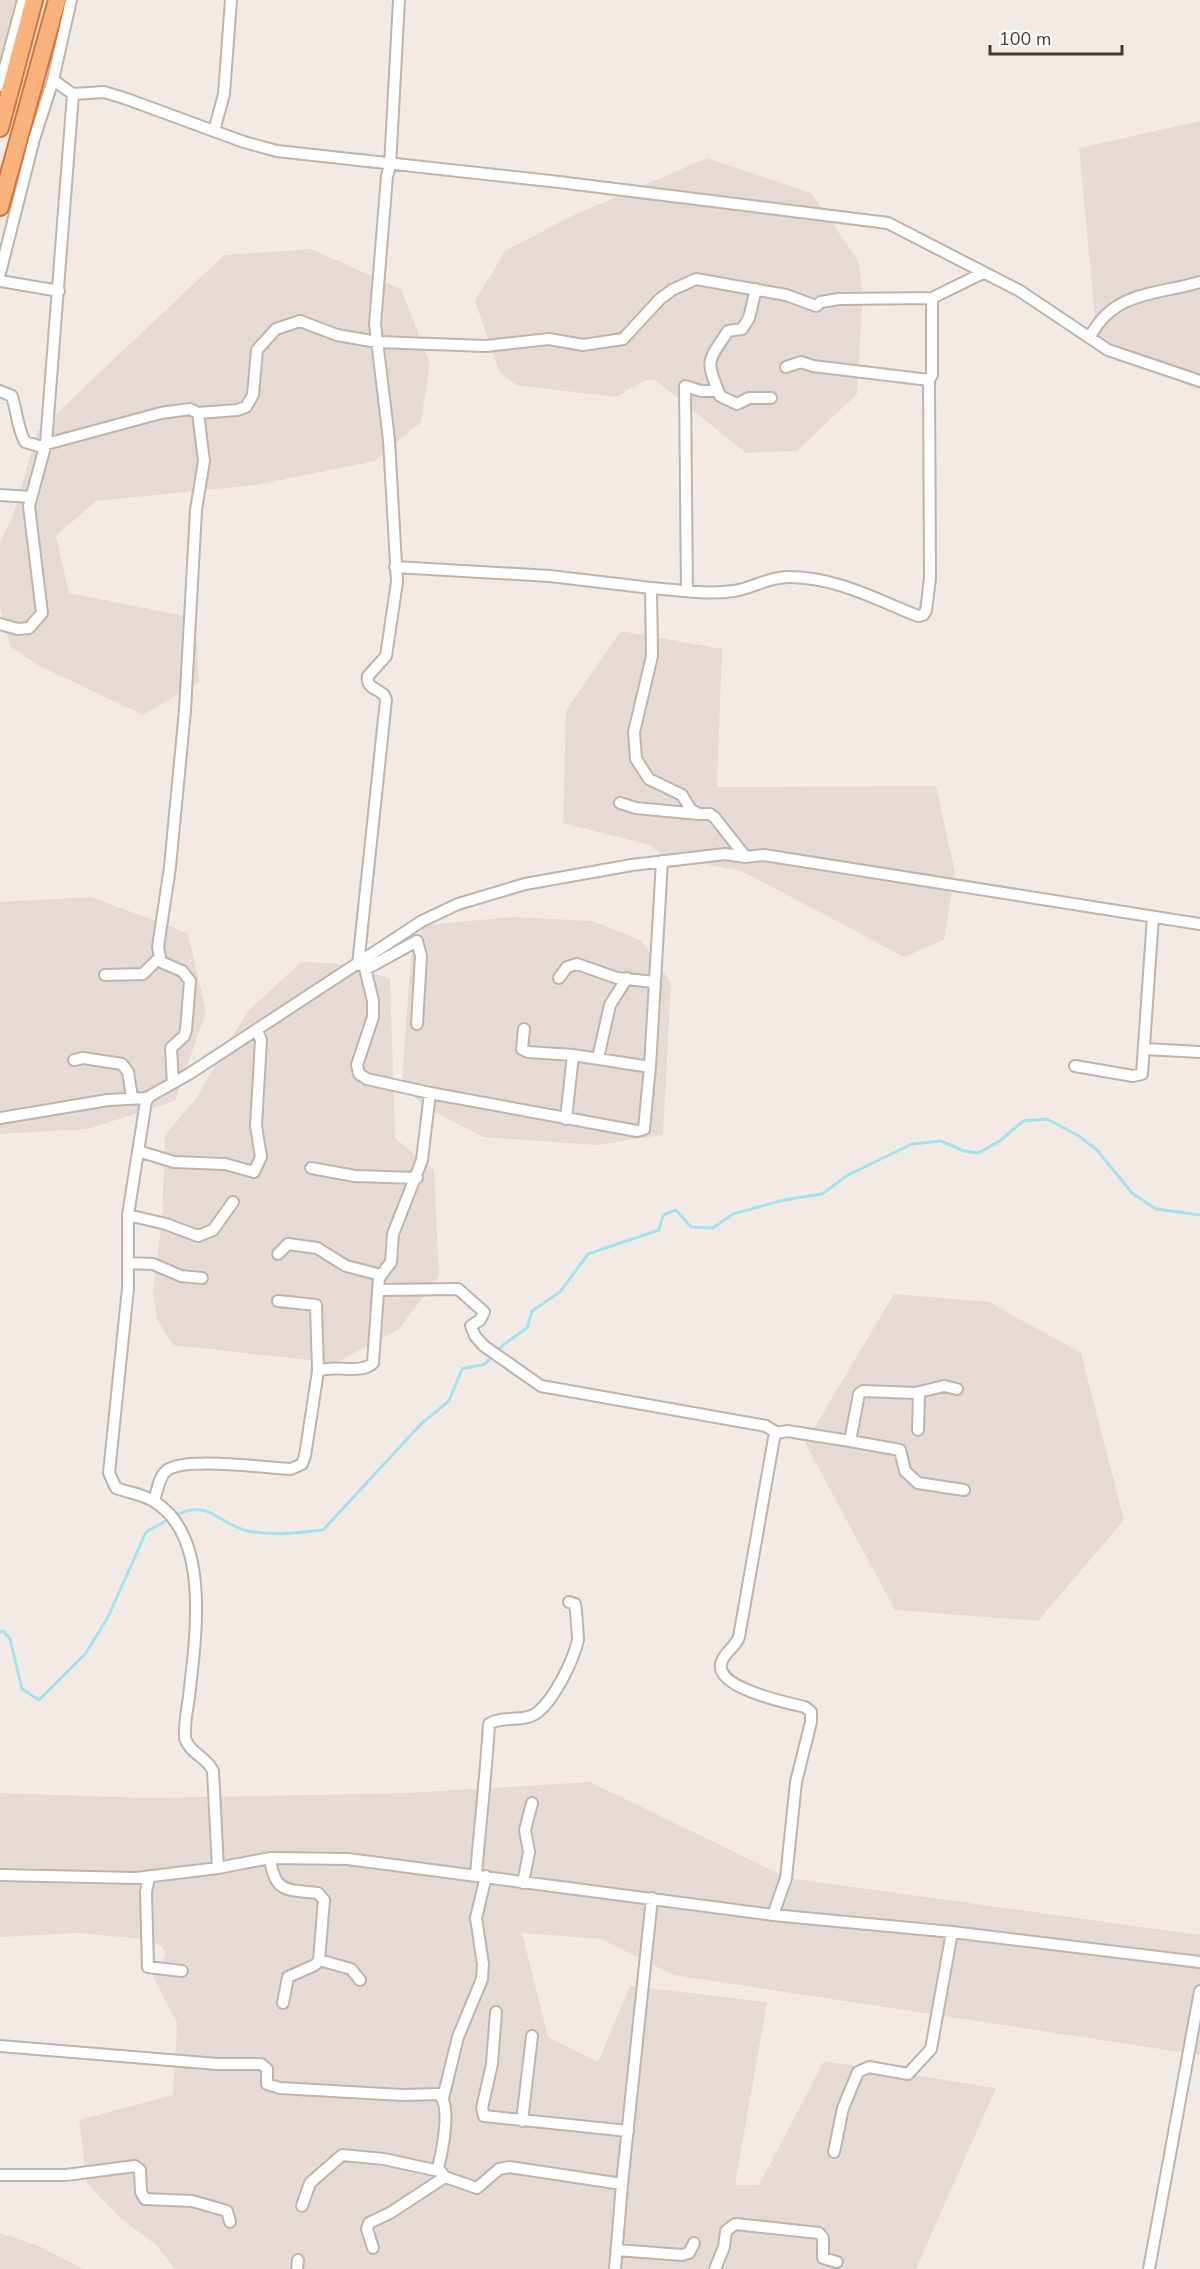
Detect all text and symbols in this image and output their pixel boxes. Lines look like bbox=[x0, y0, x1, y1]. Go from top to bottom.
scale bar bbox=[990, 18, 1122, 56]
text: 100 m bbox=[999, 27, 1051, 51]

